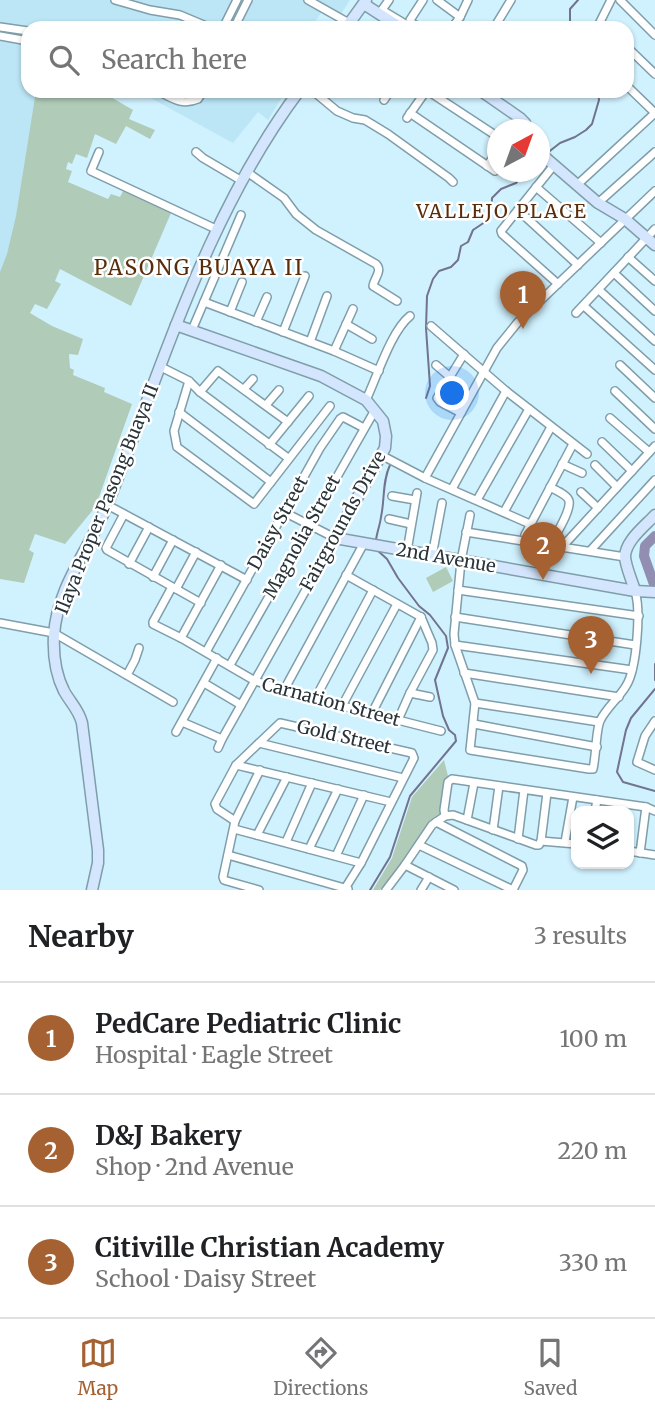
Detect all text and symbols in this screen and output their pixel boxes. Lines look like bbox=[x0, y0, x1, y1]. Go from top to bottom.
search box bbox=[21, 21, 634, 98]
icon: search bbox=[45, 41, 83, 79]
text: Search here bbox=[101, 43, 247, 76]
north arrow bbox=[487, 119, 550, 182]
district label: VALLEJO PLACE bbox=[415, 199, 588, 223]
district label: PASONG BUAYA II bbox=[94, 254, 304, 281]
pin: 1 bbox=[500, 271, 546, 329]
your location bbox=[435, 376, 469, 410]
street label: Ilaya Proper Pasong Buaya II bbox=[50, 380, 163, 617]
street label: Fairgrounds Drive bbox=[295, 447, 391, 595]
street label: Magnolia Street bbox=[258, 471, 345, 603]
street label: Daisy Street bbox=[242, 472, 313, 574]
pin: 2 bbox=[520, 522, 566, 580]
street label: 2nd Avenue bbox=[394, 537, 498, 578]
pin: 3 bbox=[568, 616, 614, 674]
street label: Carnation Street bbox=[259, 672, 403, 731]
street label: Gold Street bbox=[295, 715, 393, 759]
map controls bbox=[571, 806, 634, 869]
button: layers bbox=[571, 806, 634, 869]
text: Nearby bbox=[28, 917, 134, 955]
text: 3 results bbox=[534, 921, 627, 950]
text: PedCare Pediatric Clinic bbox=[95, 1007, 401, 1040]
text: 1 bbox=[46, 1024, 56, 1053]
text: 100 m bbox=[559, 1024, 627, 1053]
text: Hospital · Eagle Street bbox=[95, 1040, 333, 1069]
text: D&J Bakery bbox=[95, 1119, 242, 1152]
text: 2 bbox=[44, 1136, 58, 1165]
text: 220 m bbox=[557, 1136, 627, 1165]
text: Shop · 2nd Avenue bbox=[95, 1152, 294, 1181]
text: Citiville Christian Academy bbox=[95, 1231, 444, 1264]
text: 3 bbox=[44, 1248, 58, 1277]
text: 330 m bbox=[559, 1248, 627, 1277]
text: School · Daisy Street bbox=[95, 1264, 316, 1293]
tab: Map bbox=[78, 1334, 118, 1400]
tab: Directions bbox=[273, 1334, 368, 1400]
tab: Saved bbox=[524, 1334, 577, 1400]

